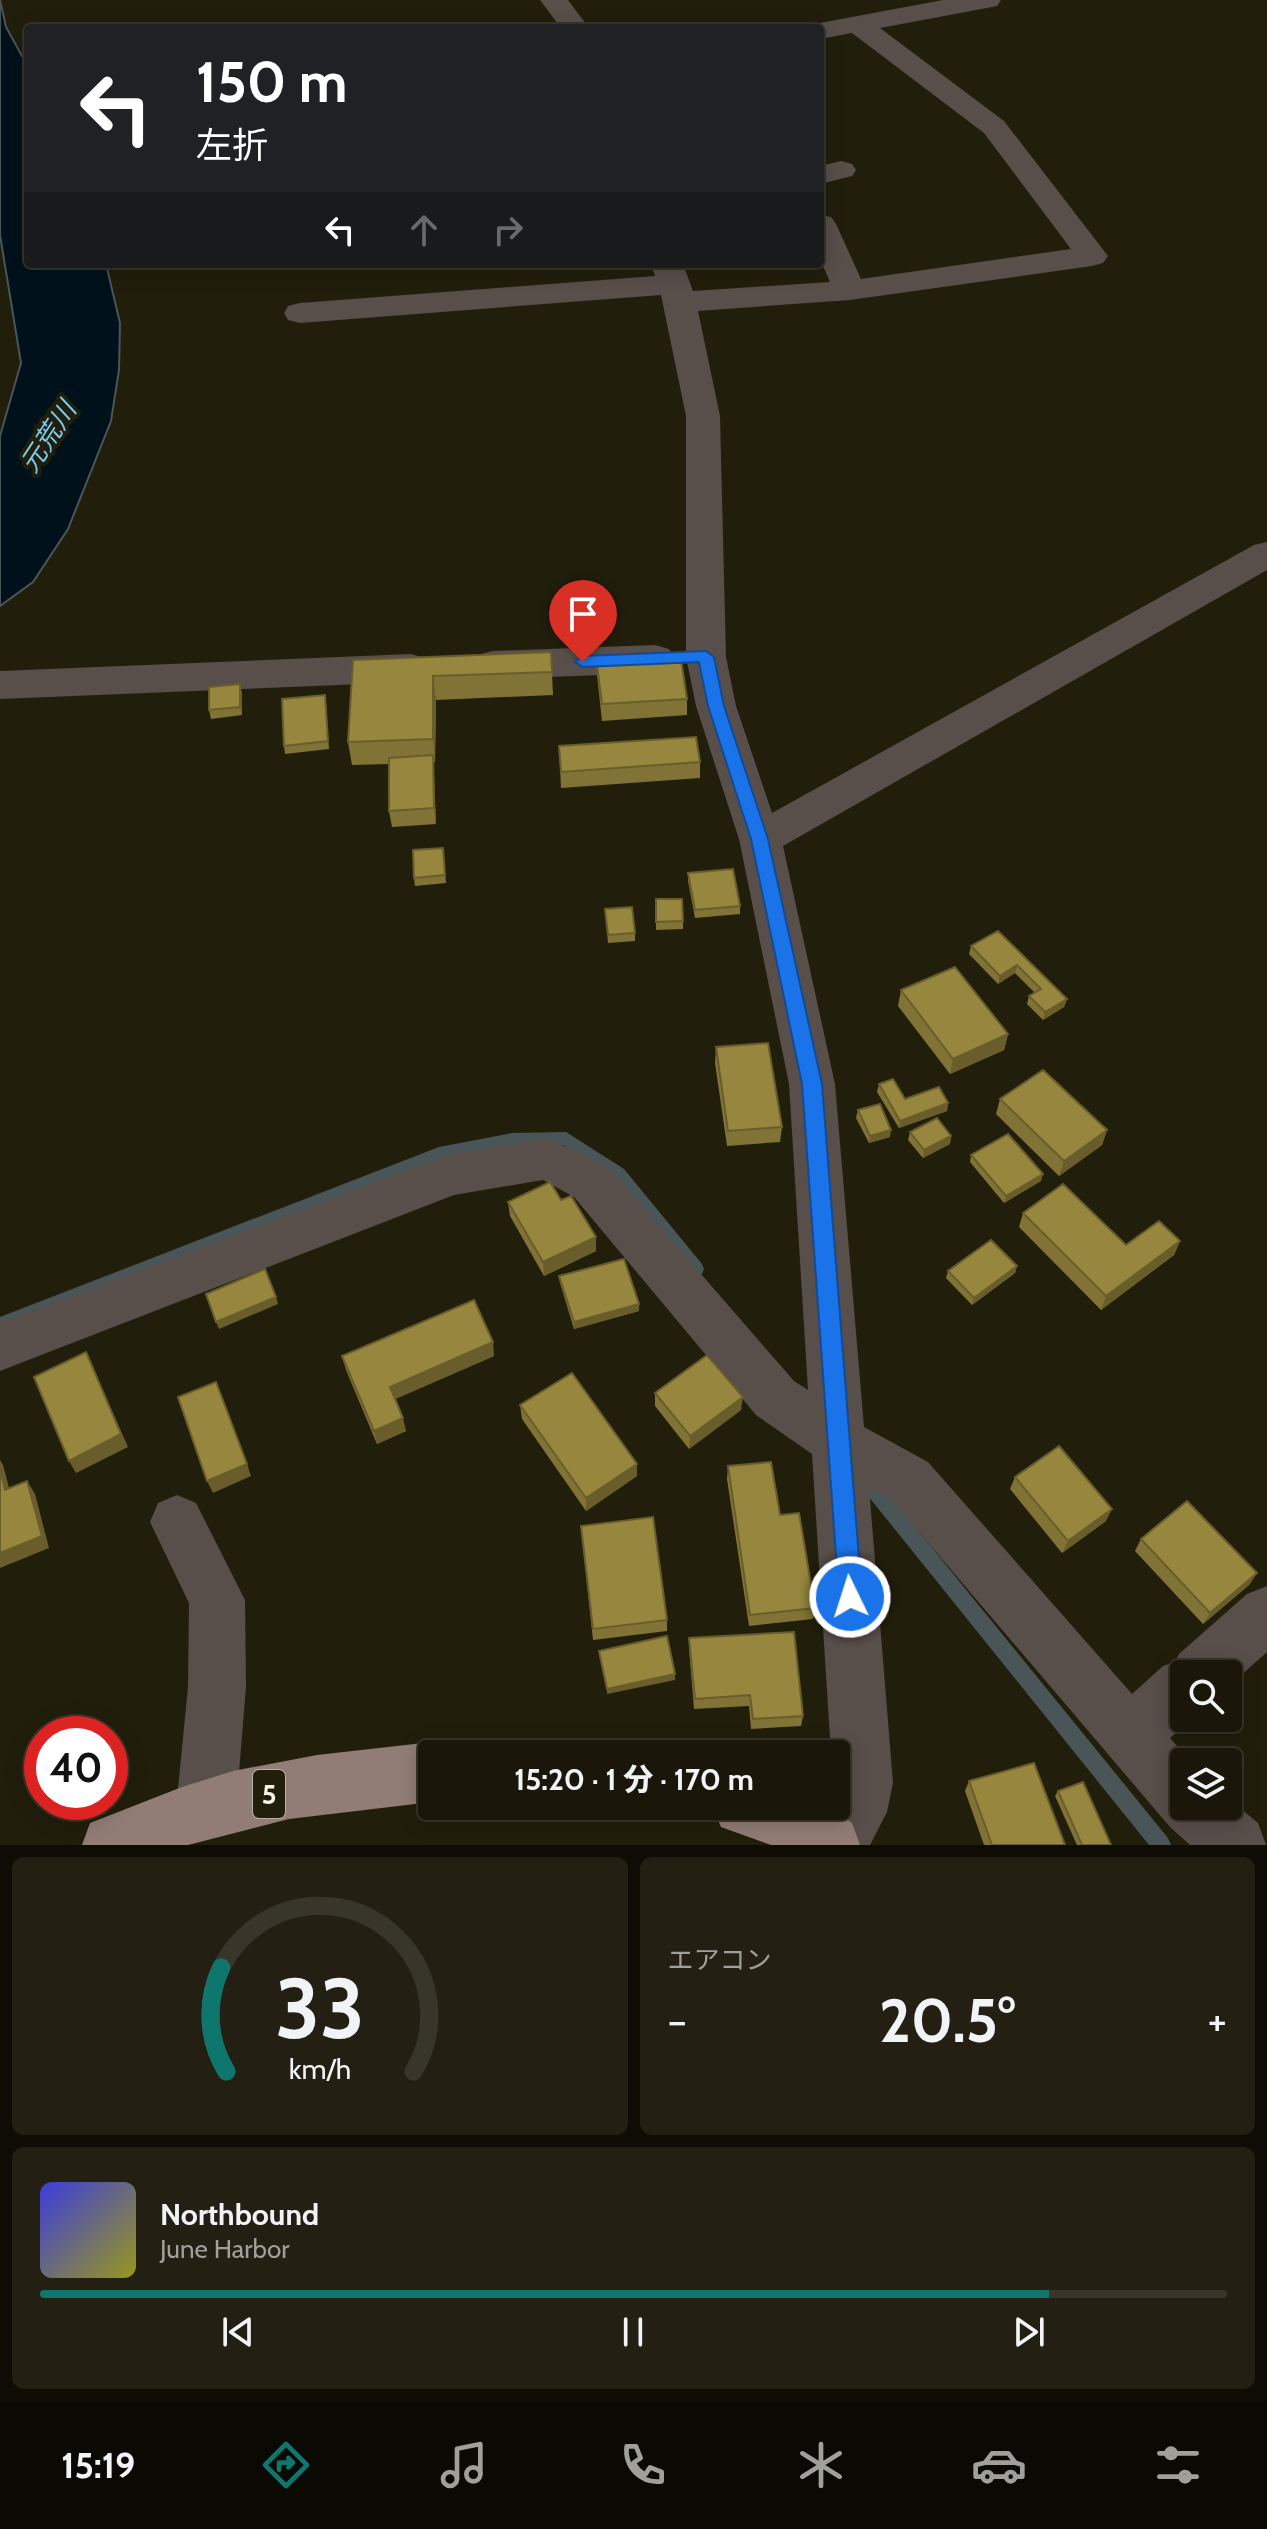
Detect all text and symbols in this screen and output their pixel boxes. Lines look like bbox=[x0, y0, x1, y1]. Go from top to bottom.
text: 150 m bbox=[196, 48, 348, 116]
icon: left bbox=[64, 56, 168, 160]
text: 左折 bbox=[196, 123, 268, 167]
icon: left bbox=[318, 208, 362, 252]
icon: ahead bbox=[402, 208, 446, 252]
icon: right bbox=[486, 208, 530, 252]
water label: 元荒川 bbox=[13, 393, 84, 478]
pin bbox=[549, 580, 617, 662]
icon: arrive bbox=[561, 592, 605, 636]
position arrow bbox=[808, 1555, 892, 1639]
map controls bbox=[1170, 1660, 1242, 1820]
button: search bbox=[1170, 1660, 1242, 1732]
speed limit sign: 40 bbox=[24, 1716, 128, 1820]
button: layers bbox=[1170, 1748, 1242, 1820]
text: 15:20 · 1 分 · 170 m bbox=[514, 1761, 754, 1798]
road number: 5 bbox=[253, 1770, 285, 1818]
text: エアコン bbox=[668, 1944, 772, 1976]
text: 33 bbox=[275, 1958, 365, 2059]
text: 20.5° bbox=[879, 1984, 1015, 2057]
text: − bbox=[668, 1994, 687, 2047]
text: + bbox=[1208, 1994, 1227, 2047]
text: km/h bbox=[288, 2051, 351, 2086]
text: Northbound bbox=[160, 2196, 319, 2233]
text: June Harbor bbox=[160, 2233, 289, 2265]
icon: previous bbox=[216, 2310, 260, 2354]
icon: pause bbox=[611, 2310, 655, 2354]
icon: next bbox=[1007, 2310, 1051, 2354]
icon: directions bbox=[258, 2437, 314, 2493]
icon: music bbox=[436, 2437, 492, 2493]
icon: phone bbox=[615, 2437, 671, 2493]
icon: climate bbox=[793, 2437, 849, 2493]
icon: car bbox=[971, 2437, 1027, 2493]
icon: filters bbox=[1150, 2437, 1206, 2493]
text: 15:19 bbox=[61, 2443, 135, 2487]

